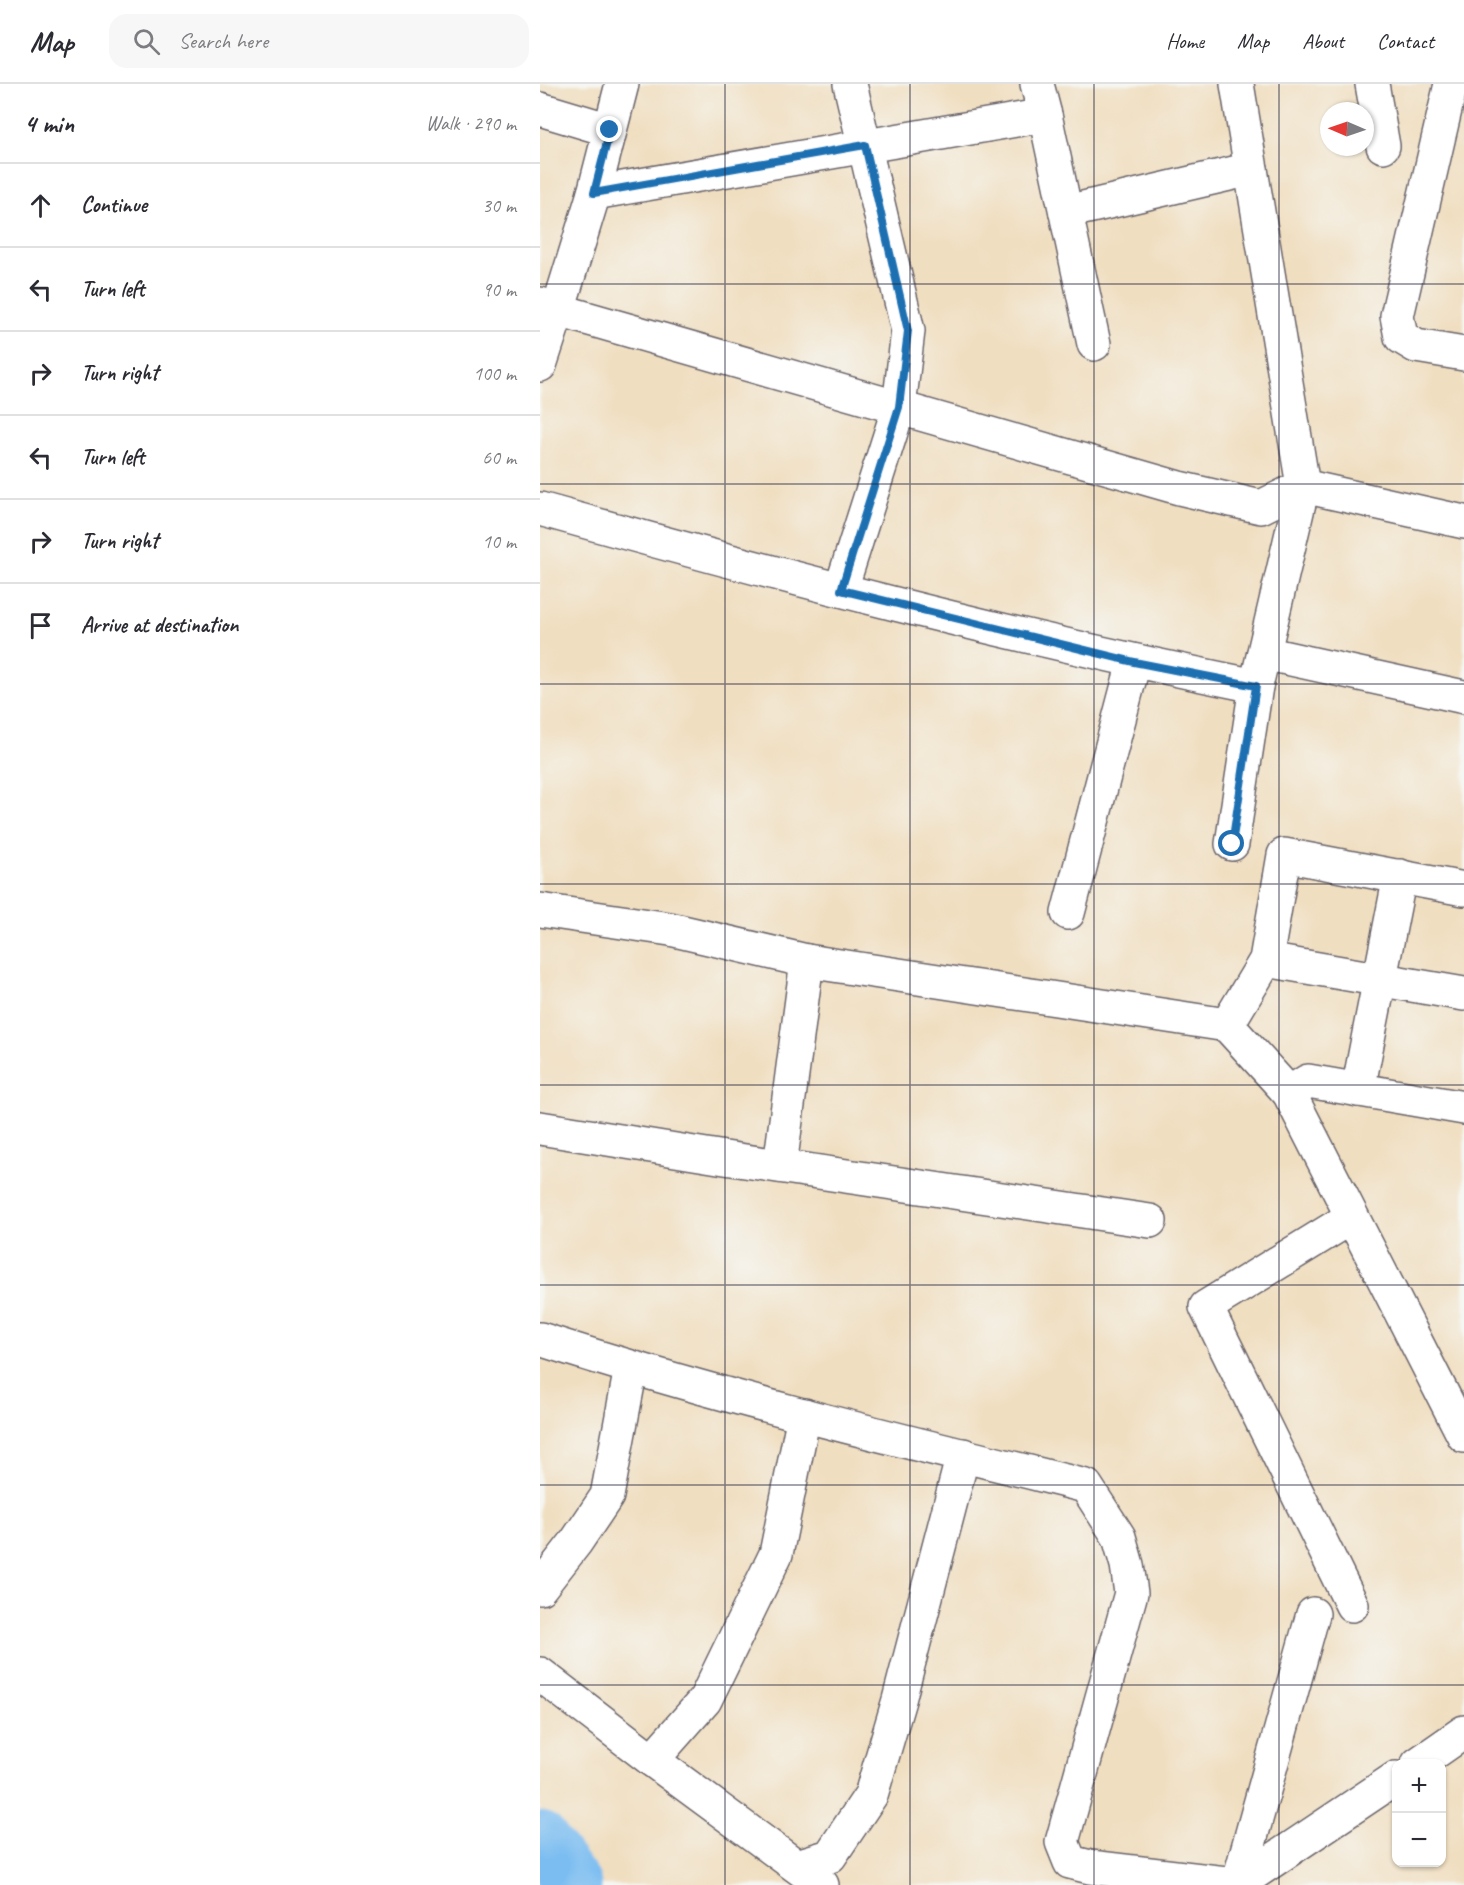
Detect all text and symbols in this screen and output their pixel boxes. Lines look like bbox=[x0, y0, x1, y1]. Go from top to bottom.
search box bbox=[109, 14, 529, 68]
text: Map bbox=[30, 24, 73, 59]
icon: search bbox=[130, 25, 163, 58]
text: Search here bbox=[178, 27, 268, 55]
text: Home bbox=[1166, 28, 1204, 54]
text: Map bbox=[1237, 28, 1269, 54]
text: About bbox=[1302, 28, 1344, 54]
text: Contact bbox=[1377, 28, 1434, 54]
north arrow bbox=[1320, 102, 1374, 156]
text: 4 min bbox=[24, 107, 74, 140]
text: Walk · 290 m bbox=[426, 111, 516, 136]
route end bbox=[596, 116, 622, 142]
icon: ahead bbox=[24, 189, 57, 222]
text: Continue bbox=[81, 191, 147, 219]
text: 30 m bbox=[482, 193, 516, 218]
icon: left bbox=[24, 273, 57, 306]
text: Turn left bbox=[81, 275, 145, 303]
text: 90 m bbox=[482, 277, 516, 302]
icon: right bbox=[24, 357, 57, 390]
text: Turn right bbox=[81, 359, 158, 387]
text: 100 m bbox=[473, 361, 516, 386]
icon: left bbox=[24, 441, 57, 474]
text: Turn left bbox=[81, 443, 145, 471]
text: 60 m bbox=[482, 445, 516, 470]
icon: right bbox=[24, 525, 57, 558]
text: Turn right bbox=[81, 527, 158, 555]
text: 10 m bbox=[482, 529, 516, 554]
icon: arrive bbox=[24, 609, 57, 642]
text: Arrive at destination bbox=[81, 611, 238, 639]
route start bbox=[1218, 830, 1244, 856]
map controls bbox=[1392, 1759, 1446, 1867]
button: + bbox=[1392, 1759, 1446, 1813]
button: − bbox=[1392, 1813, 1446, 1867]

